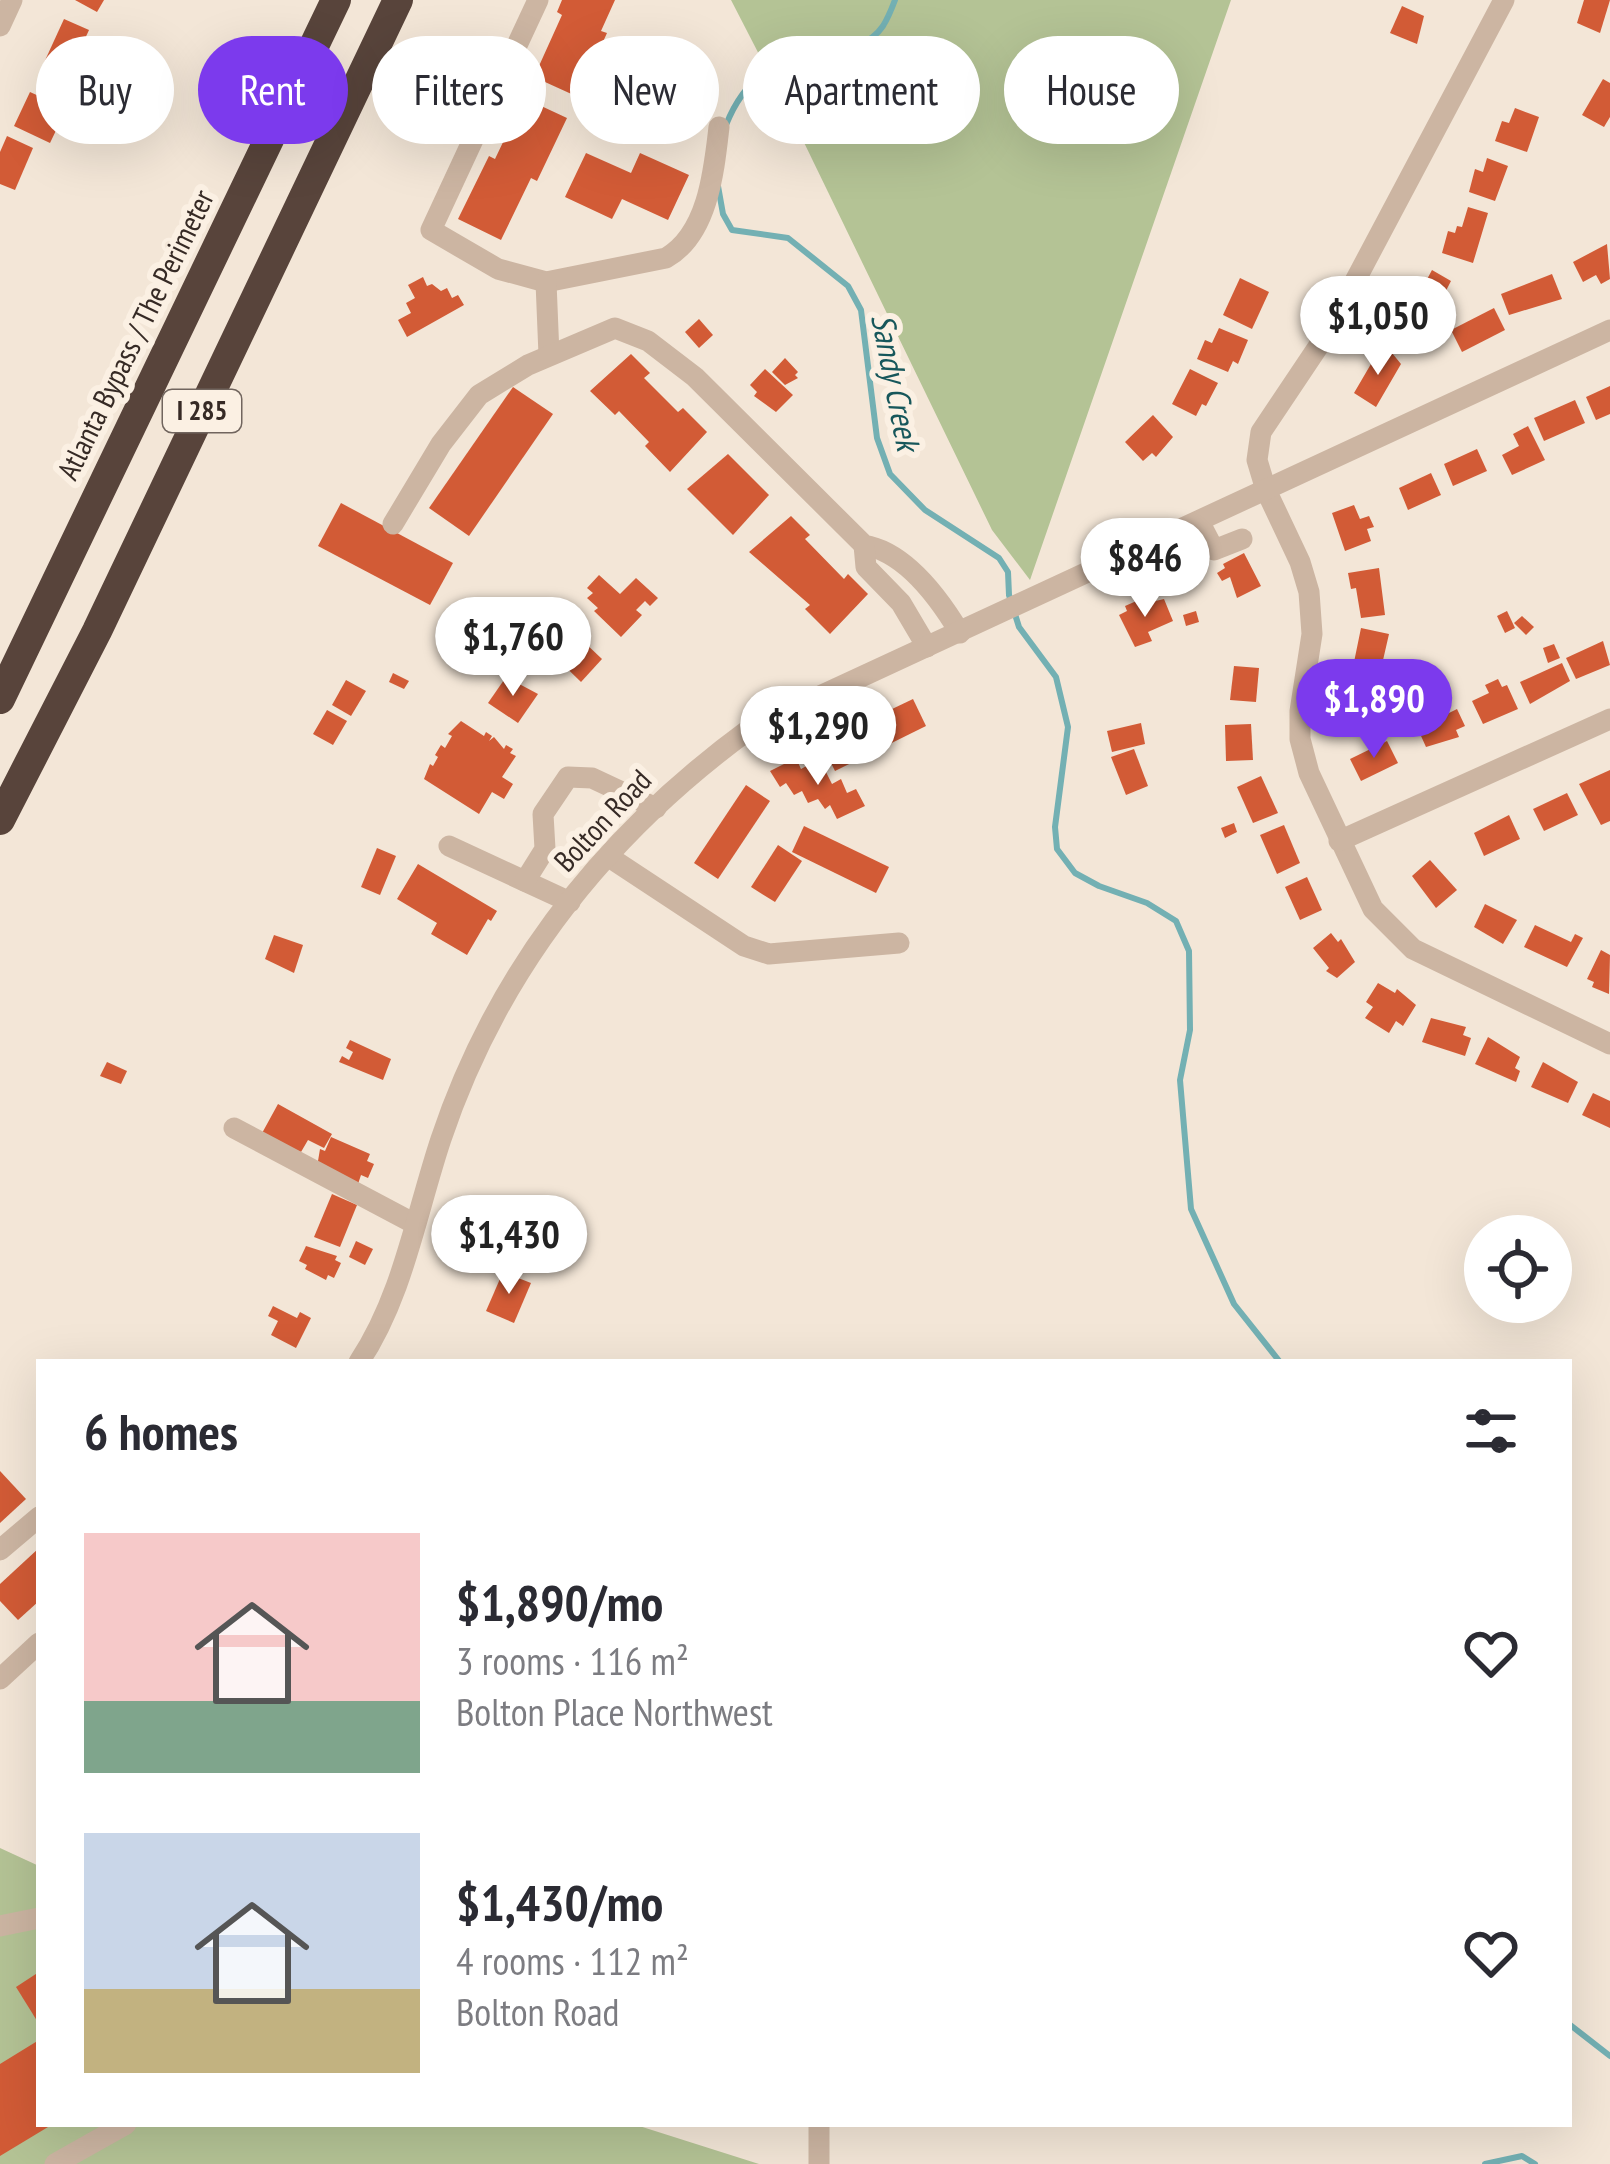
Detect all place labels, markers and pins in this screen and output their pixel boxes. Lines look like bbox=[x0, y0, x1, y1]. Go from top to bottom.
pin: $1,050 bbox=[1280, 276, 1476, 378]
pin: $846 bbox=[1074, 518, 1216, 620]
pin: $1,760 bbox=[415, 597, 611, 699]
pin: $1,890 bbox=[1276, 659, 1472, 761]
pin: $1,290 bbox=[720, 686, 916, 788]
pin: $1,430 bbox=[411, 1195, 607, 1297]

